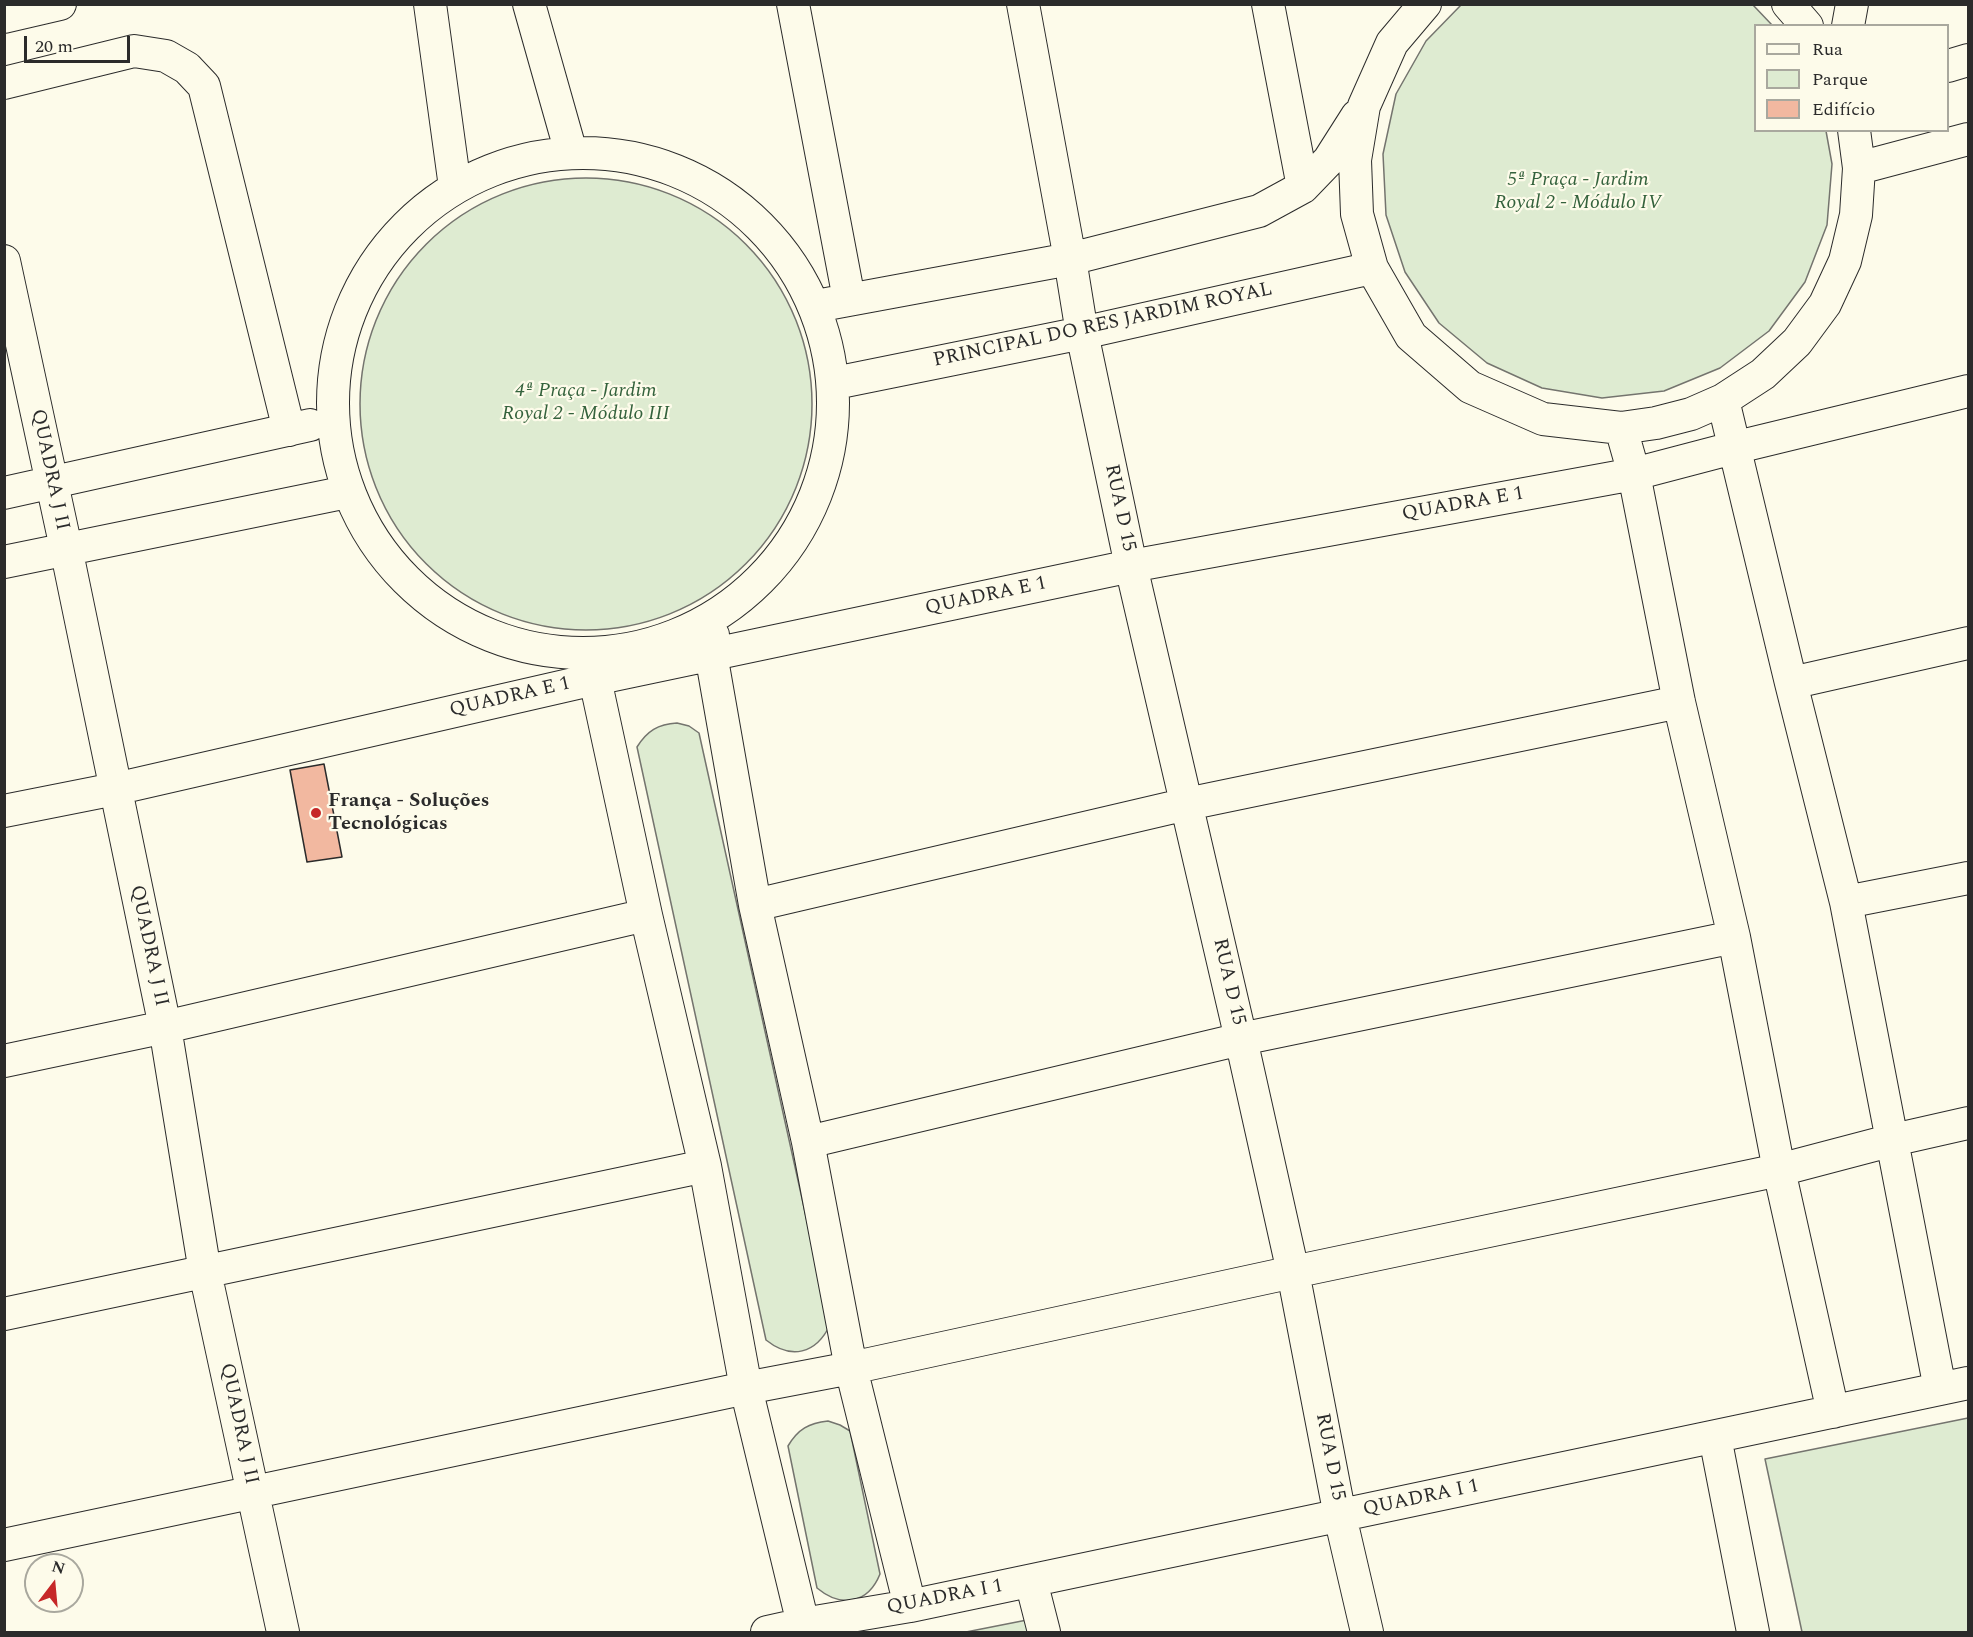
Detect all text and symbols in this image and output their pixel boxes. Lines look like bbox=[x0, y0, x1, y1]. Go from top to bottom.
scale bar bbox=[27, 24, 134, 62]
legend bbox=[1754, 24, 1949, 132]
text: 20 m bbox=[35, 33, 73, 60]
text: Rua bbox=[1812, 36, 1843, 63]
text: Parque bbox=[1812, 66, 1868, 93]
text: Edifício bbox=[1812, 96, 1875, 123]
park label: 5ª Praça - Jardim Royal 2 - Módulo IV bbox=[1494, 169, 1662, 216]
street label: PRINCIPAL DO RES JARDIM ROYAL bbox=[931, 278, 1275, 374]
park label: 4ª Praça - Jardim Royal 2 - Módulo III bbox=[502, 380, 670, 427]
street label: QUADRA J II bbox=[24, 407, 74, 533]
street label: RUA D 15 bbox=[1098, 462, 1140, 554]
street label: QUADRA E 1 bbox=[1400, 482, 1526, 528]
street label: QUADRA E 1 bbox=[923, 572, 1049, 622]
street label: QUADRA E 1 bbox=[447, 672, 573, 724]
place label: França - Soluções Tecnológicas bbox=[328, 790, 489, 837]
marker: França - Soluções Tecnológicas bbox=[309, 806, 323, 820]
street label: QUADRA J II bbox=[123, 883, 173, 1009]
street label: RUA D 15 bbox=[1206, 936, 1250, 1028]
street label: QUADRA J II bbox=[213, 1361, 263, 1487]
street label: RUA D 15 bbox=[1309, 1411, 1349, 1503]
street label: QUADRA I 1 bbox=[1361, 1475, 1481, 1523]
north arrow bbox=[24, 1553, 84, 1613]
text: N bbox=[49, 1554, 68, 1581]
street label: QUADRA I 1 bbox=[885, 1575, 1005, 1621]

